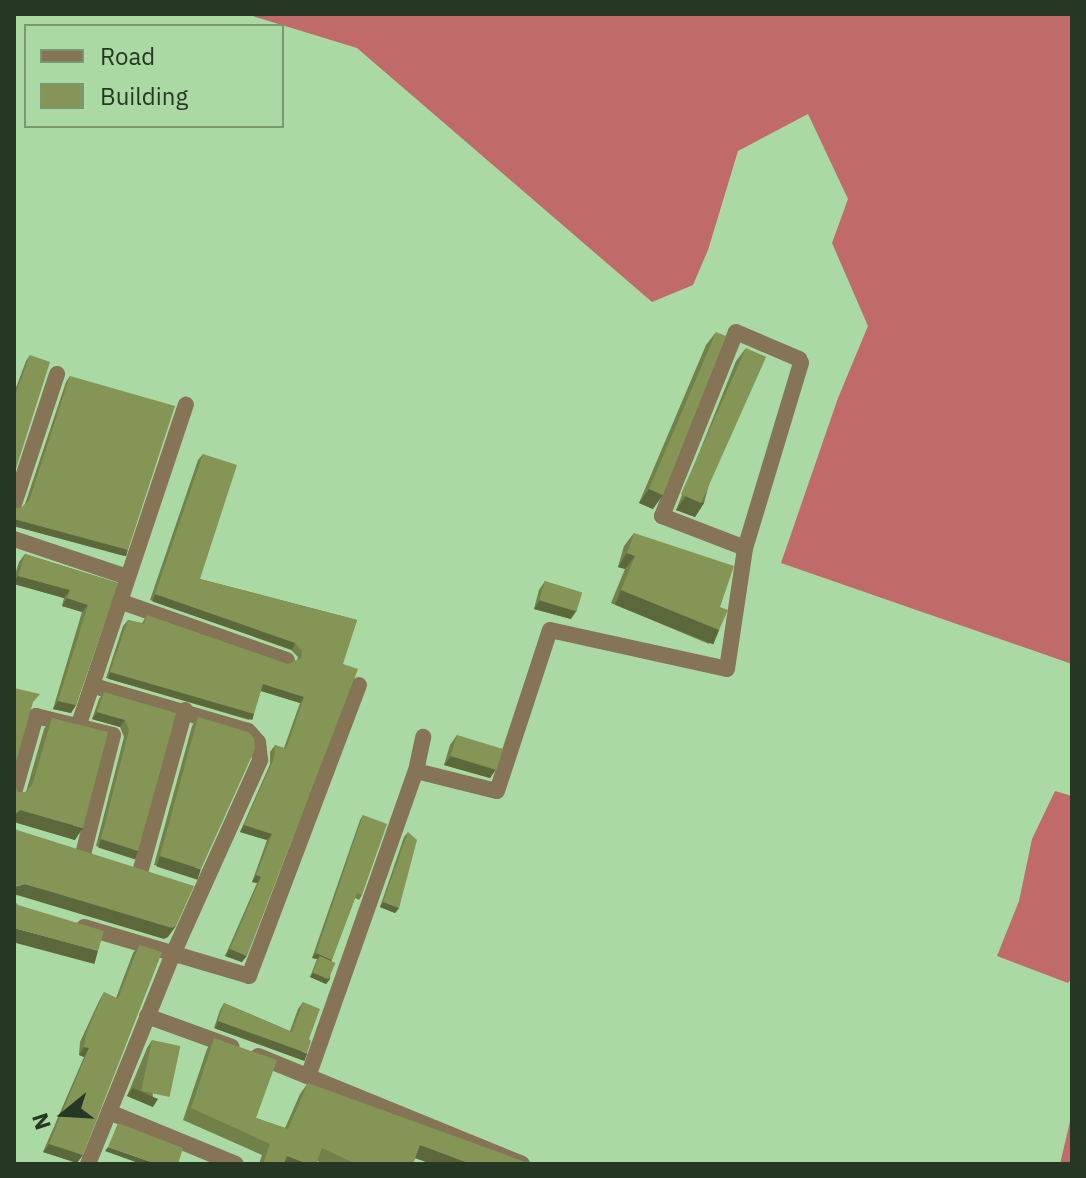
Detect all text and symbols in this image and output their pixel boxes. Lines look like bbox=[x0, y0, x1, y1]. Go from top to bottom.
legend bbox=[24, 24, 284, 128]
text: Road bbox=[100, 40, 155, 72]
text: Building bbox=[100, 80, 188, 112]
north arrow bbox=[24, 1074, 104, 1154]
text: N bbox=[24, 1110, 57, 1134]

